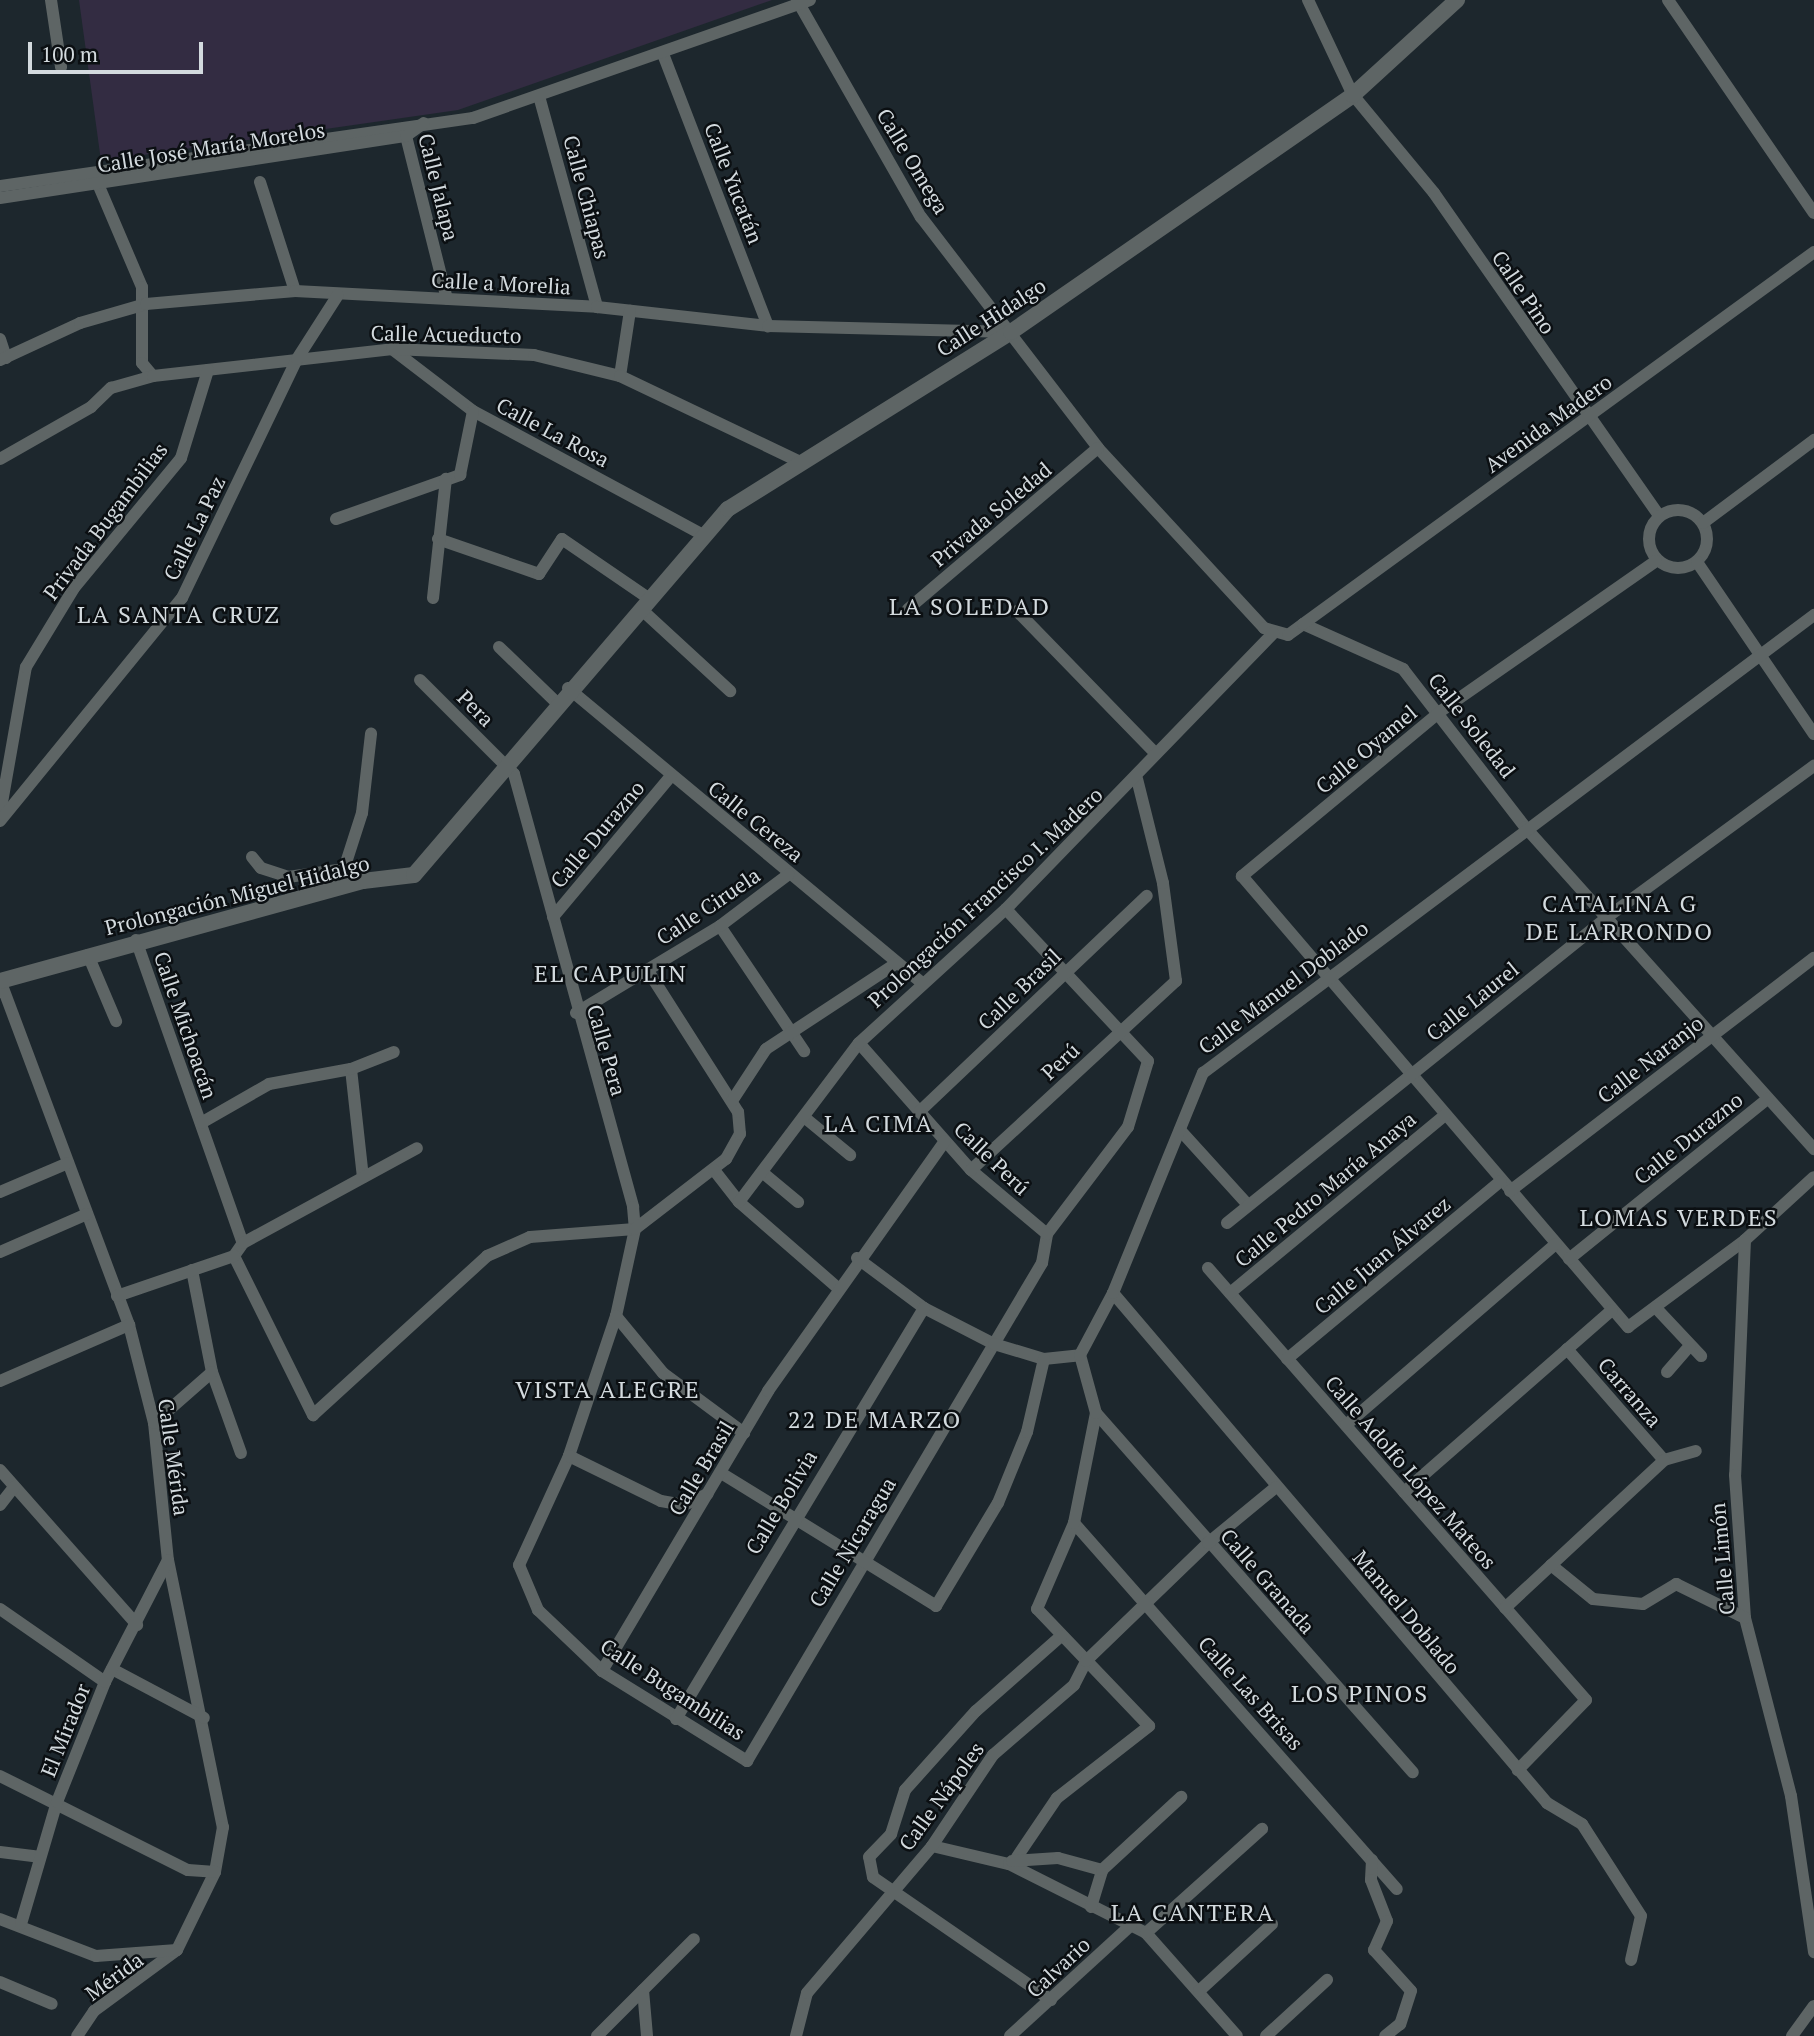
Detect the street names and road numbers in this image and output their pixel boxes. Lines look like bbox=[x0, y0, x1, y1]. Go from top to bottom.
street label: Calle Omega bbox=[872, 104, 954, 218]
street label: Calle José María Morelos bbox=[95, 117, 327, 177]
street label: Calle Yucatán bbox=[699, 119, 769, 247]
street label: Calle Jalapa bbox=[414, 131, 464, 243]
street label: Calle Chiapas bbox=[558, 133, 616, 261]
street label: Calle Pino bbox=[1487, 245, 1561, 339]
street label: Calle a Morelia bbox=[431, 267, 571, 299]
street label: Calle Hidalgo bbox=[932, 272, 1050, 362]
street label: Calle Acueducto bbox=[370, 320, 522, 348]
street label: Avenida Madero bbox=[1480, 369, 1616, 477]
street label: Calle La Rosa bbox=[492, 392, 614, 472]
street label: Privada Bugambilias bbox=[38, 437, 172, 605]
street label: Privada Soledad bbox=[926, 456, 1056, 572]
street label: Calle La Paz bbox=[158, 472, 230, 584]
street label: Calle Soledad bbox=[1423, 668, 1521, 782]
street label: Pera bbox=[453, 685, 499, 731]
street label: Calle Oyamel bbox=[1310, 699, 1422, 799]
street label: Calle Durazno bbox=[545, 775, 649, 893]
street label: Calle Cereza bbox=[703, 775, 809, 867]
street label: Prolongación Francisco I. Madero bbox=[862, 781, 1108, 1013]
street label: Prolongación Miguel Hidalgo bbox=[102, 850, 372, 940]
street label: Calle Ciruela bbox=[651, 862, 765, 950]
street label: Calle Manuel Doblado bbox=[1193, 915, 1373, 1059]
street label: Calle Brasil bbox=[972, 943, 1066, 1035]
street label: Calle Michoacán bbox=[149, 948, 223, 1102]
street label: Calle Laurel bbox=[1421, 956, 1523, 1046]
street label: Calle Pera bbox=[582, 1002, 632, 1098]
street label: Calle Naranjo bbox=[1592, 1010, 1708, 1108]
street label: Perú bbox=[1036, 1037, 1084, 1085]
street label: Calle Durazno bbox=[1629, 1087, 1747, 1189]
street label: Calle Pedro María Anaya bbox=[1229, 1106, 1421, 1272]
street label: Calle Perú bbox=[949, 1116, 1035, 1200]
street label: Calle Juan Álvarez bbox=[1309, 1191, 1455, 1319]
street label: Carranza bbox=[1593, 1352, 1667, 1432]
street label: Calle Adolfo López Mateos bbox=[1320, 1370, 1502, 1574]
street label: Calle Mérida bbox=[153, 1397, 195, 1517]
street label: Calle Brasil bbox=[663, 1416, 739, 1520]
street label: Calle Bolivia bbox=[740, 1445, 822, 1559]
street label: Calle Nicaragua bbox=[803, 1473, 901, 1611]
street label: Calle Limón bbox=[1705, 1502, 1739, 1616]
street label: Calle Granada bbox=[1216, 1523, 1320, 1639]
street label: Manuel Doblado bbox=[1348, 1545, 1466, 1679]
street label: Calle Las Brisas bbox=[1193, 1631, 1309, 1755]
street label: Calle Bugambilias bbox=[596, 1633, 750, 1745]
street label: El Mirador bbox=[35, 1680, 95, 1780]
street label: Calle Nápoles bbox=[893, 1737, 989, 1855]
street label: Calvario bbox=[1021, 1931, 1095, 2003]
street label: Mérida bbox=[80, 1947, 148, 2005]

